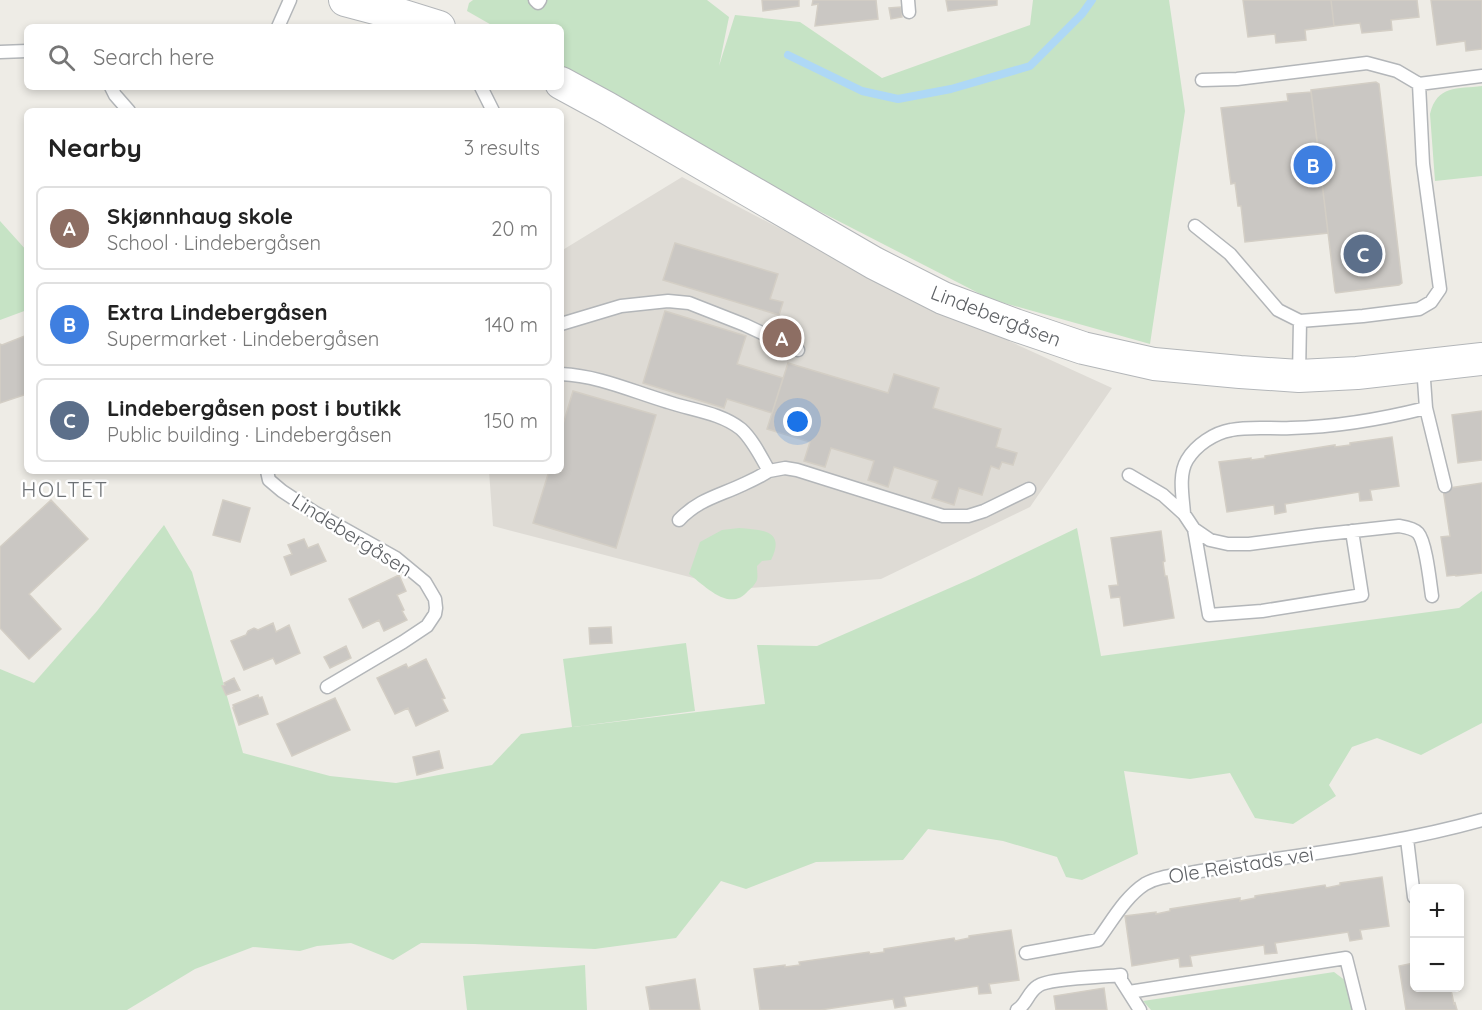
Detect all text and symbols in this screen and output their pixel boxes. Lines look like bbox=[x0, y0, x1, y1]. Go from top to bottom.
search box bbox=[24, 24, 564, 90]
icon: search bbox=[45, 41, 78, 74]
text: Search here bbox=[93, 43, 214, 71]
text: Nearby bbox=[48, 131, 142, 164]
text: 3 results bbox=[464, 135, 540, 160]
pin: B bbox=[1294, 142, 1332, 188]
text: Skjønnhaug skole bbox=[107, 202, 293, 230]
text: A bbox=[63, 216, 76, 241]
text: 20 m bbox=[491, 216, 538, 241]
text: School · Lindebergåsen bbox=[107, 230, 321, 255]
pin: C bbox=[1344, 232, 1382, 276]
street label: Lindebergåsen bbox=[928, 279, 1065, 352]
text: Extra Lindebergåsen bbox=[107, 298, 328, 326]
text: B bbox=[63, 312, 76, 337]
text: 140 m bbox=[485, 312, 538, 337]
pin: A bbox=[762, 316, 802, 360]
text: Supermarket · Lindebergåsen bbox=[107, 326, 379, 351]
text: Lindebergåsen post i butikk bbox=[107, 394, 402, 422]
your location bbox=[783, 407, 812, 436]
text: C bbox=[63, 408, 76, 433]
text: 150 m bbox=[484, 408, 538, 433]
text: Public building · Lindebergåsen bbox=[107, 422, 392, 447]
district label: HOLTET bbox=[21, 476, 109, 502]
street label: Lindebergåsen bbox=[287, 488, 417, 582]
street label: Ole Reistads vei bbox=[1167, 841, 1315, 888]
map controls bbox=[1410, 884, 1464, 992]
button: + bbox=[1410, 884, 1464, 938]
button: − bbox=[1410, 938, 1464, 992]

